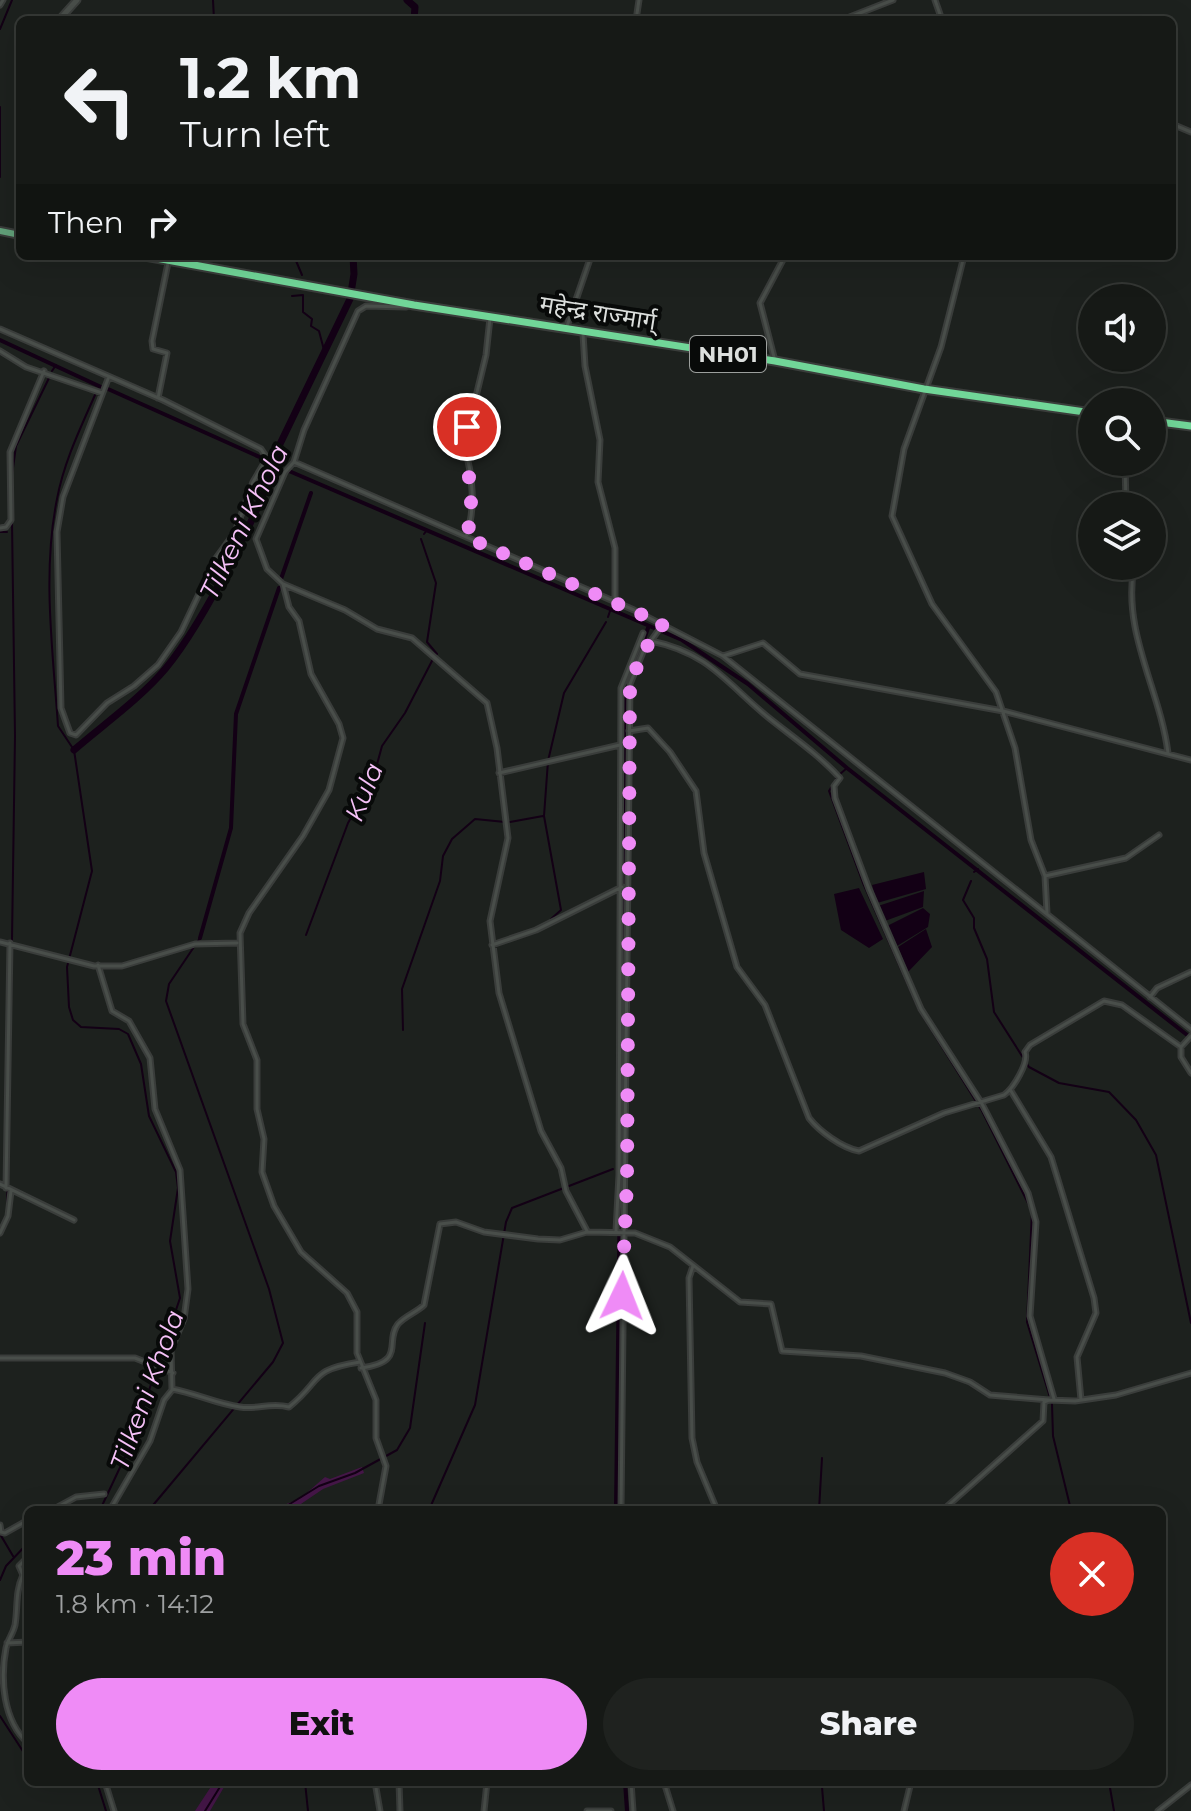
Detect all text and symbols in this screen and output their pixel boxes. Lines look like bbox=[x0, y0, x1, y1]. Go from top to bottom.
text: 1.2 km bbox=[180, 44, 361, 112]
icon: left bbox=[48, 48, 152, 152]
text: Turn left bbox=[180, 112, 331, 156]
icon: right bbox=[140, 200, 184, 244]
text: Then bbox=[48, 204, 124, 241]
map controls bbox=[1078, 284, 1166, 580]
button: sound bbox=[1078, 284, 1166, 372]
street label: महेन्द्र राज्मार्ग् bbox=[538, 289, 662, 337]
road number: NH01 bbox=[690, 336, 766, 372]
button: search bbox=[1078, 388, 1166, 476]
pin bbox=[433, 393, 501, 461]
icon: arrive bbox=[445, 405, 489, 449]
water label: Tilkeni Khola bbox=[193, 440, 295, 604]
button: layers bbox=[1078, 492, 1166, 580]
water label: Kula bbox=[338, 758, 390, 826]
position arrow bbox=[580, 1254, 664, 1338]
water label: Tilkeni Khola bbox=[103, 1306, 191, 1474]
text: 23 min bbox=[56, 1529, 226, 1587]
button: close bbox=[1050, 1532, 1134, 1616]
text: 1.8 km · 14:12 bbox=[56, 1588, 214, 1620]
button: Exit bbox=[56, 1678, 587, 1770]
button: Share bbox=[603, 1678, 1134, 1770]

